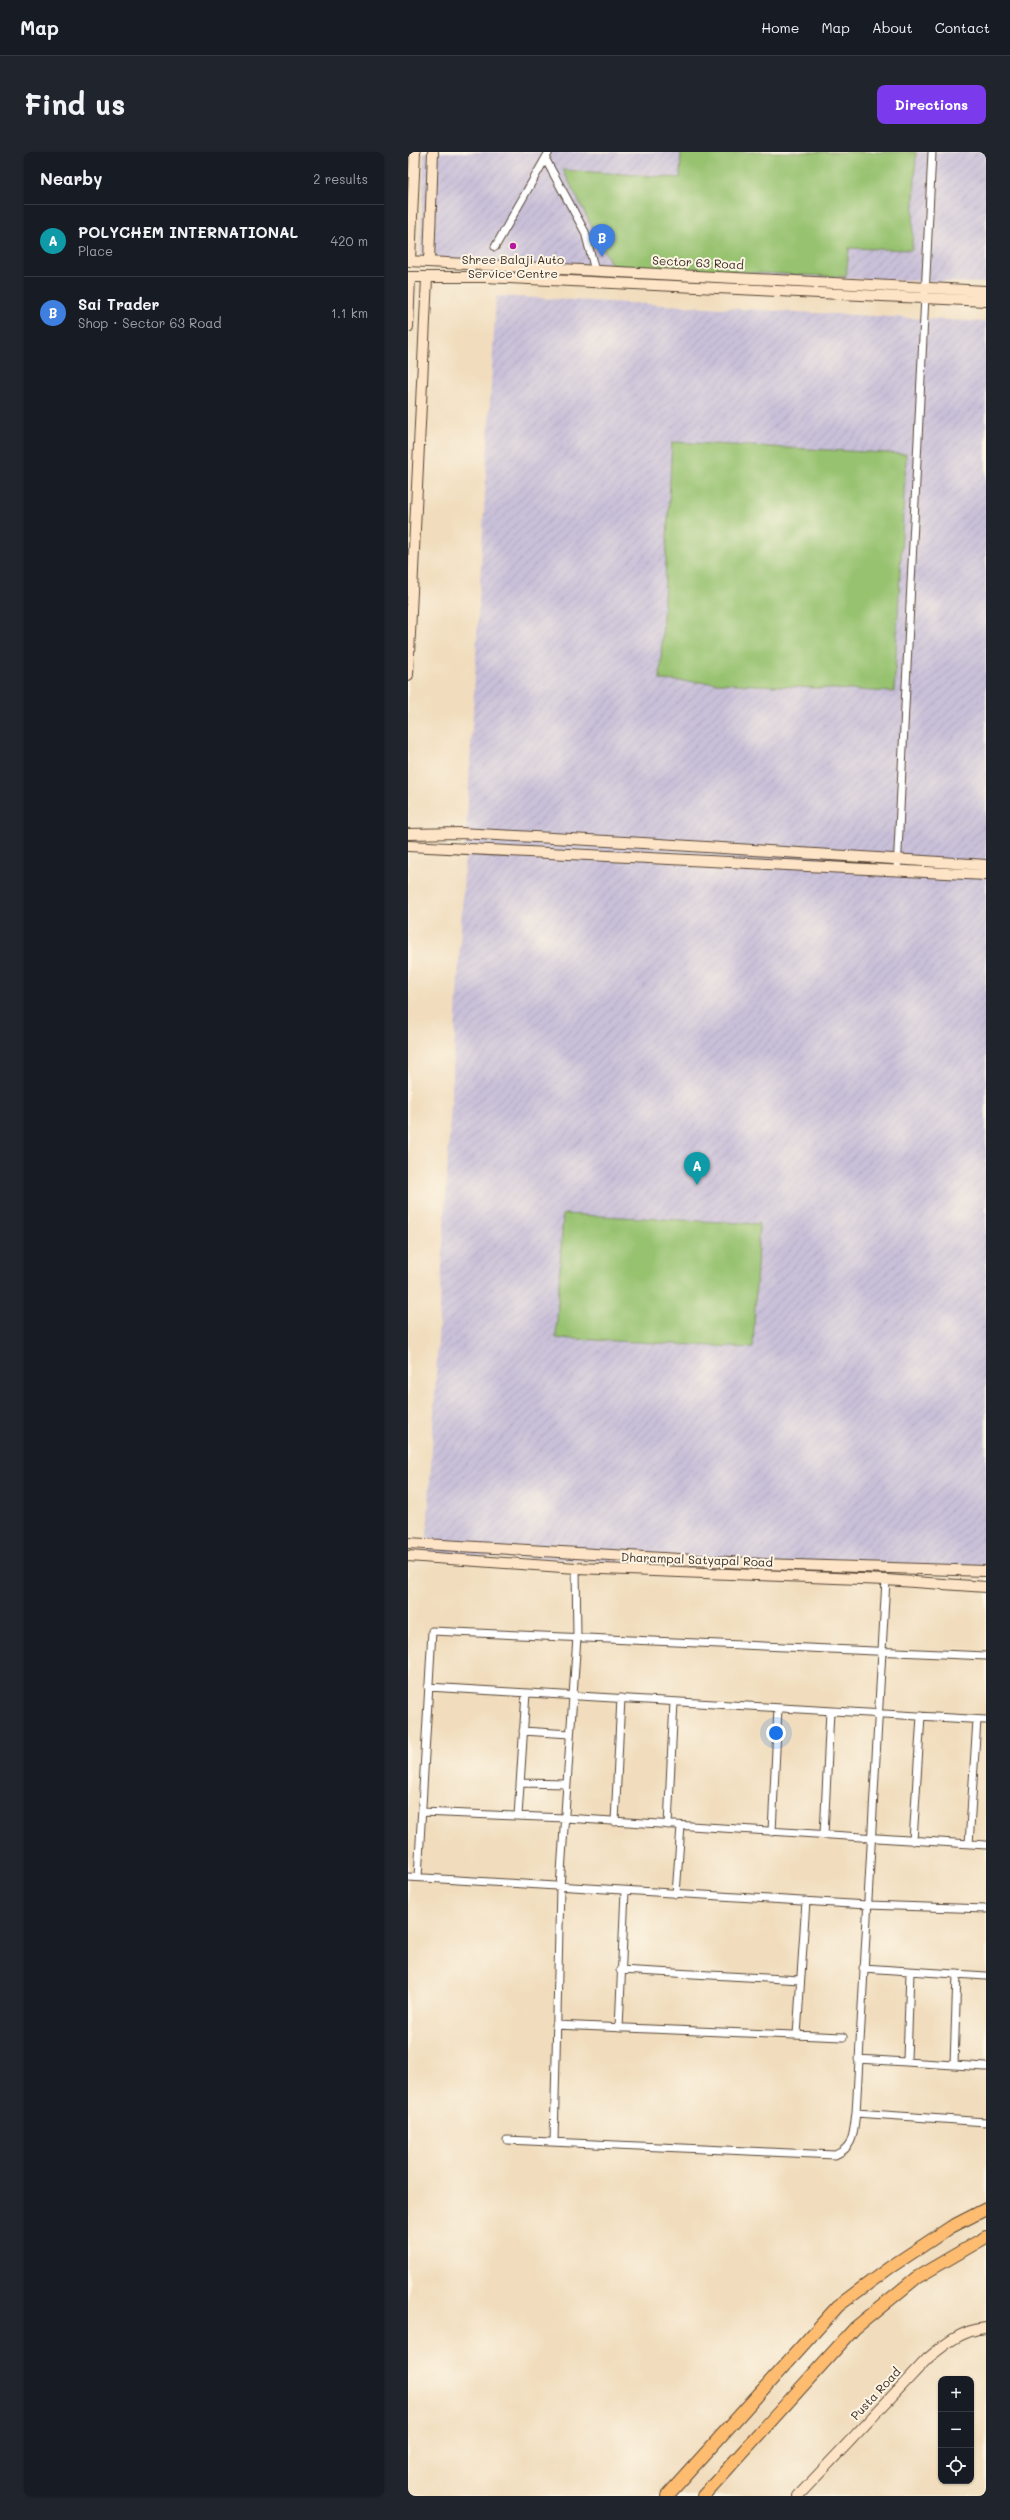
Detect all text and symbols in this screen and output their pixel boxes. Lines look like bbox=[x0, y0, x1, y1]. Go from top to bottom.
text: Map bbox=[20, 15, 59, 40]
text: Home bbox=[761, 18, 799, 37]
text: Map bbox=[821, 18, 850, 37]
text: About bbox=[872, 18, 913, 37]
text: Contact bbox=[935, 18, 990, 37]
button: Directions bbox=[877, 85, 986, 124]
text: Find us bbox=[24, 86, 125, 122]
text: Nearby bbox=[40, 167, 102, 189]
text: 2 results bbox=[313, 170, 368, 187]
text: POLYCHEM INTERNATIONAL bbox=[78, 222, 298, 242]
pin: B bbox=[589, 224, 615, 257]
text: A bbox=[48, 232, 58, 249]
text: 420 m bbox=[331, 232, 368, 249]
marker: Shree Balaji Auto Service Centre bbox=[508, 241, 518, 251]
text: Place bbox=[78, 242, 113, 259]
place label: Shree Balaji Auto Service Centre bbox=[462, 251, 564, 281]
street label: Sector 63 Road bbox=[652, 252, 745, 272]
text: Sai Trader bbox=[78, 294, 159, 314]
text: B bbox=[49, 304, 57, 321]
text: 1.1 km bbox=[331, 304, 368, 321]
text: Shop · Sector 63 Road bbox=[78, 314, 222, 331]
pin: A bbox=[684, 1152, 710, 1185]
street label: Dharampal Satyapal Road bbox=[621, 1548, 774, 1570]
your location bbox=[766, 1723, 786, 1743]
street label: Pusta Road bbox=[847, 2363, 904, 2423]
map controls bbox=[938, 2376, 974, 2484]
button: + bbox=[938, 2376, 974, 2412]
button: − bbox=[938, 2412, 974, 2448]
button: locate bbox=[938, 2448, 974, 2484]

